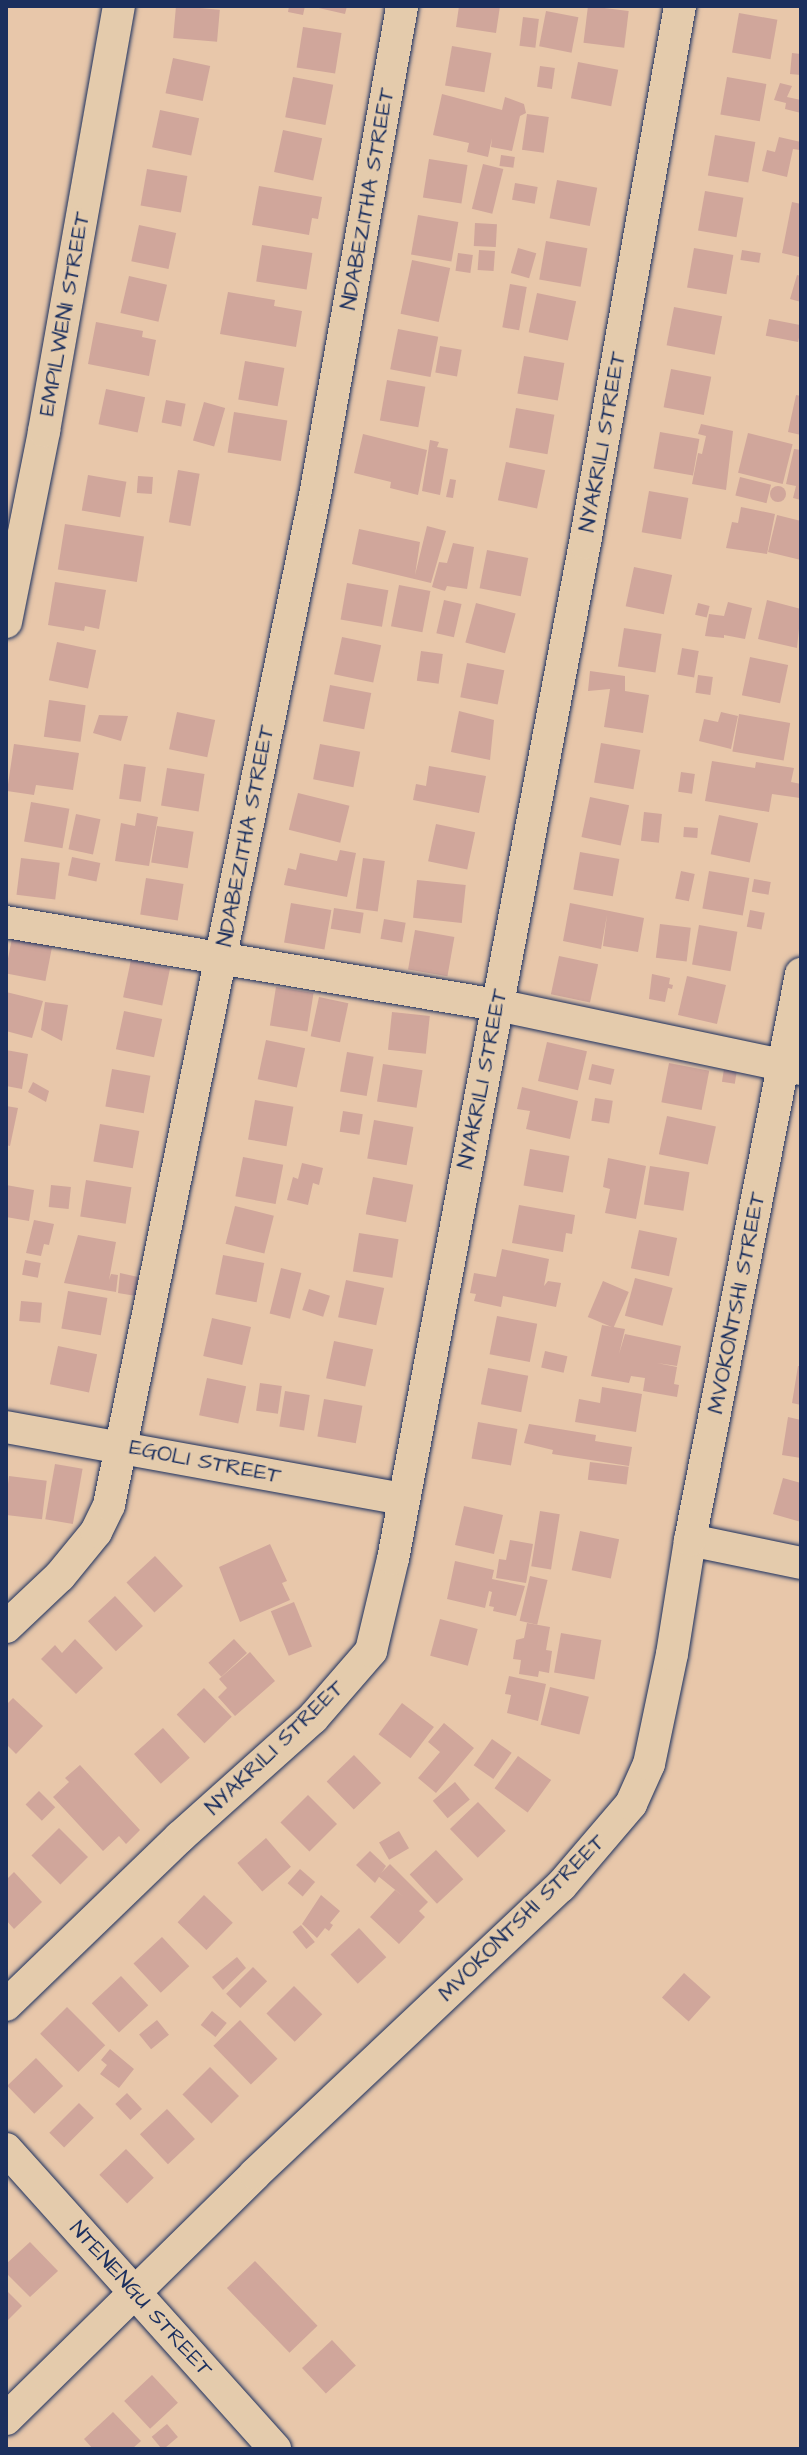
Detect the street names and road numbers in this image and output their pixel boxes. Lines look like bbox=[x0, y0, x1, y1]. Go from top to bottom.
street label: NDABEZITHA STREET bbox=[336, 86, 400, 312]
street label: EMPILWENI STREET bbox=[34, 210, 96, 418]
street label: NYAKRILI STREET bbox=[574, 350, 632, 534]
street label: NDABEZITHA STREET bbox=[212, 723, 280, 949]
street label: NYAKRILI STREET bbox=[453, 987, 513, 1171]
street label: MVOKONTSHI STREET bbox=[703, 1190, 771, 1416]
street label: EGOLI STREET bbox=[127, 1434, 283, 1490]
street label: NYAKRILI STREET bbox=[200, 1675, 350, 1821]
street label: MVOKONTSHI STREET bbox=[433, 1829, 611, 2007]
street label: NTENENGU STREET bbox=[64, 2216, 218, 2382]

